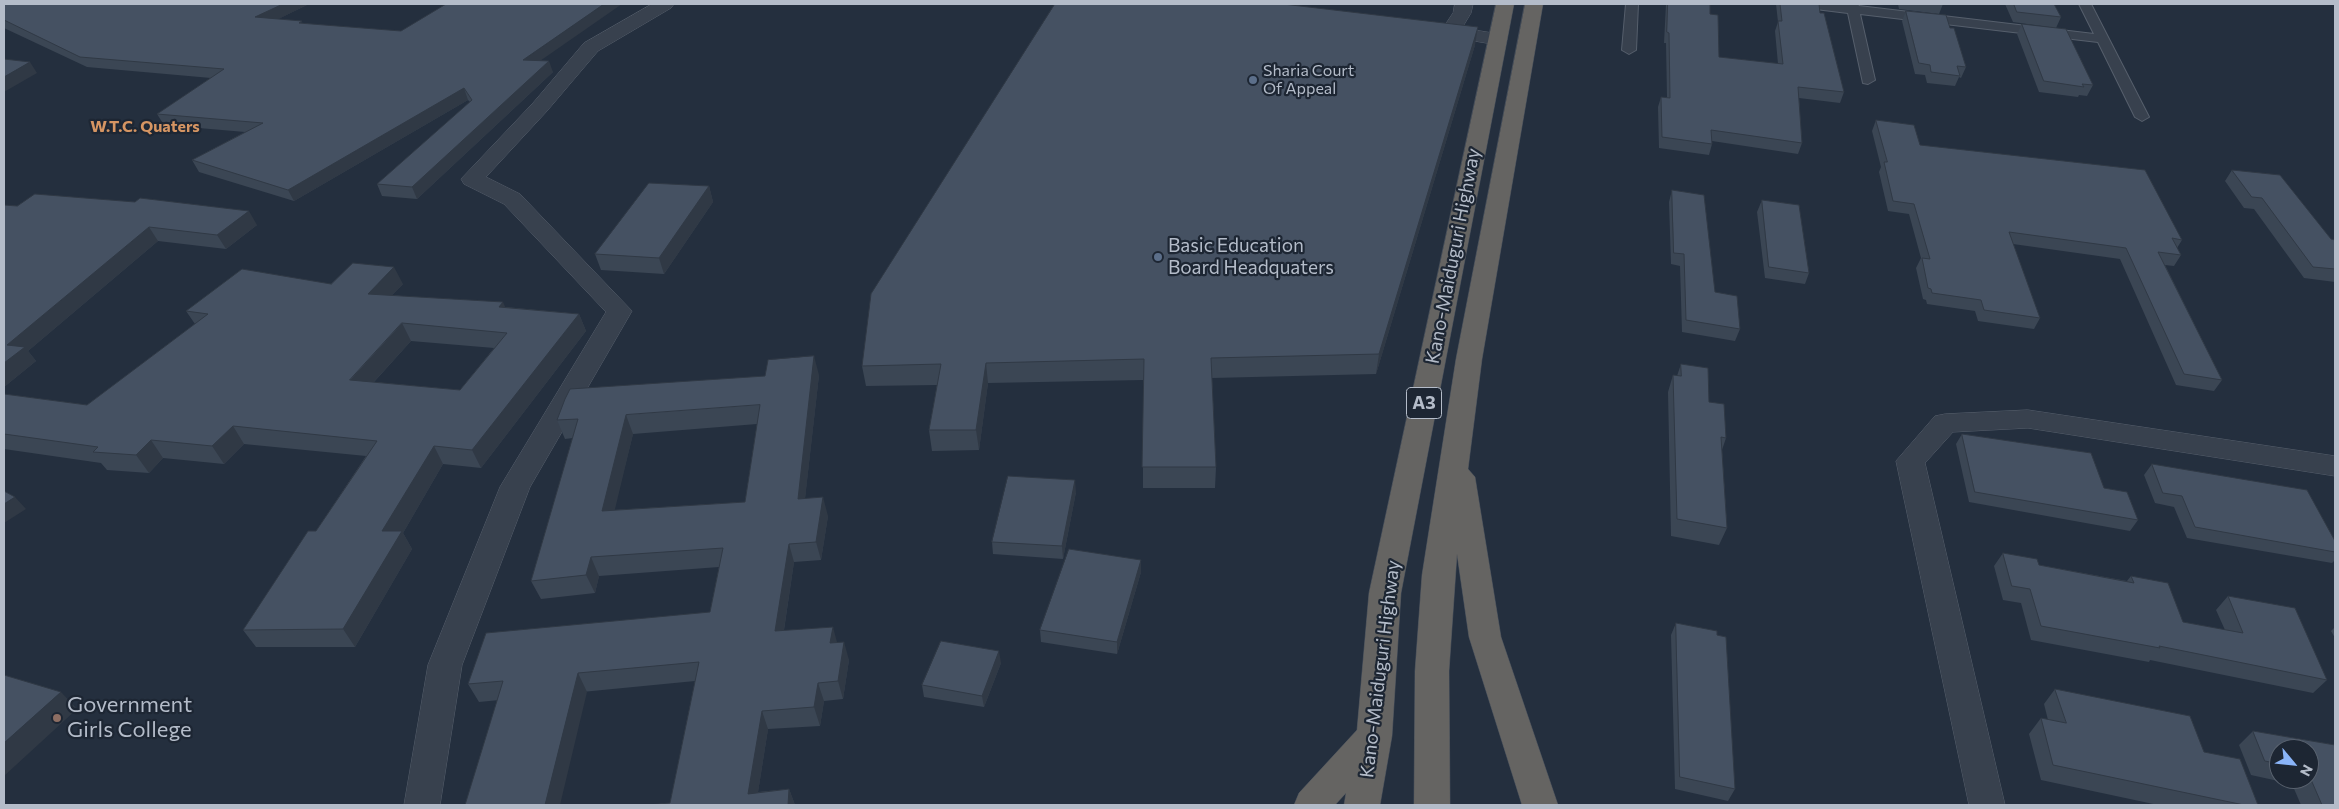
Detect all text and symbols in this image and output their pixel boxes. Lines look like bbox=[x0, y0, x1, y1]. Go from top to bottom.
place label: Sharia Court Of Appeal bbox=[1263, 61, 1354, 99]
marker: Sharia Court Of Appeal bbox=[1247, 74, 1259, 86]
district label: W.T.C. Quaters bbox=[90, 117, 200, 137]
street label: Kano-Maiduguri Highway bbox=[1421, 146, 1485, 366]
place label: Basic Education Board Headquaters bbox=[1168, 235, 1334, 279]
marker: Basic Education Board Headquaters bbox=[1152, 251, 1164, 263]
road number: A3 bbox=[1406, 388, 1442, 418]
street label: Kano-Maiduguri Highway bbox=[1355, 559, 1405, 779]
place label: Government Girls College bbox=[67, 692, 192, 744]
marker: Government Girls College bbox=[51, 712, 63, 724]
north arrow bbox=[2269, 739, 2319, 789]
text: N bbox=[2297, 762, 2317, 779]

